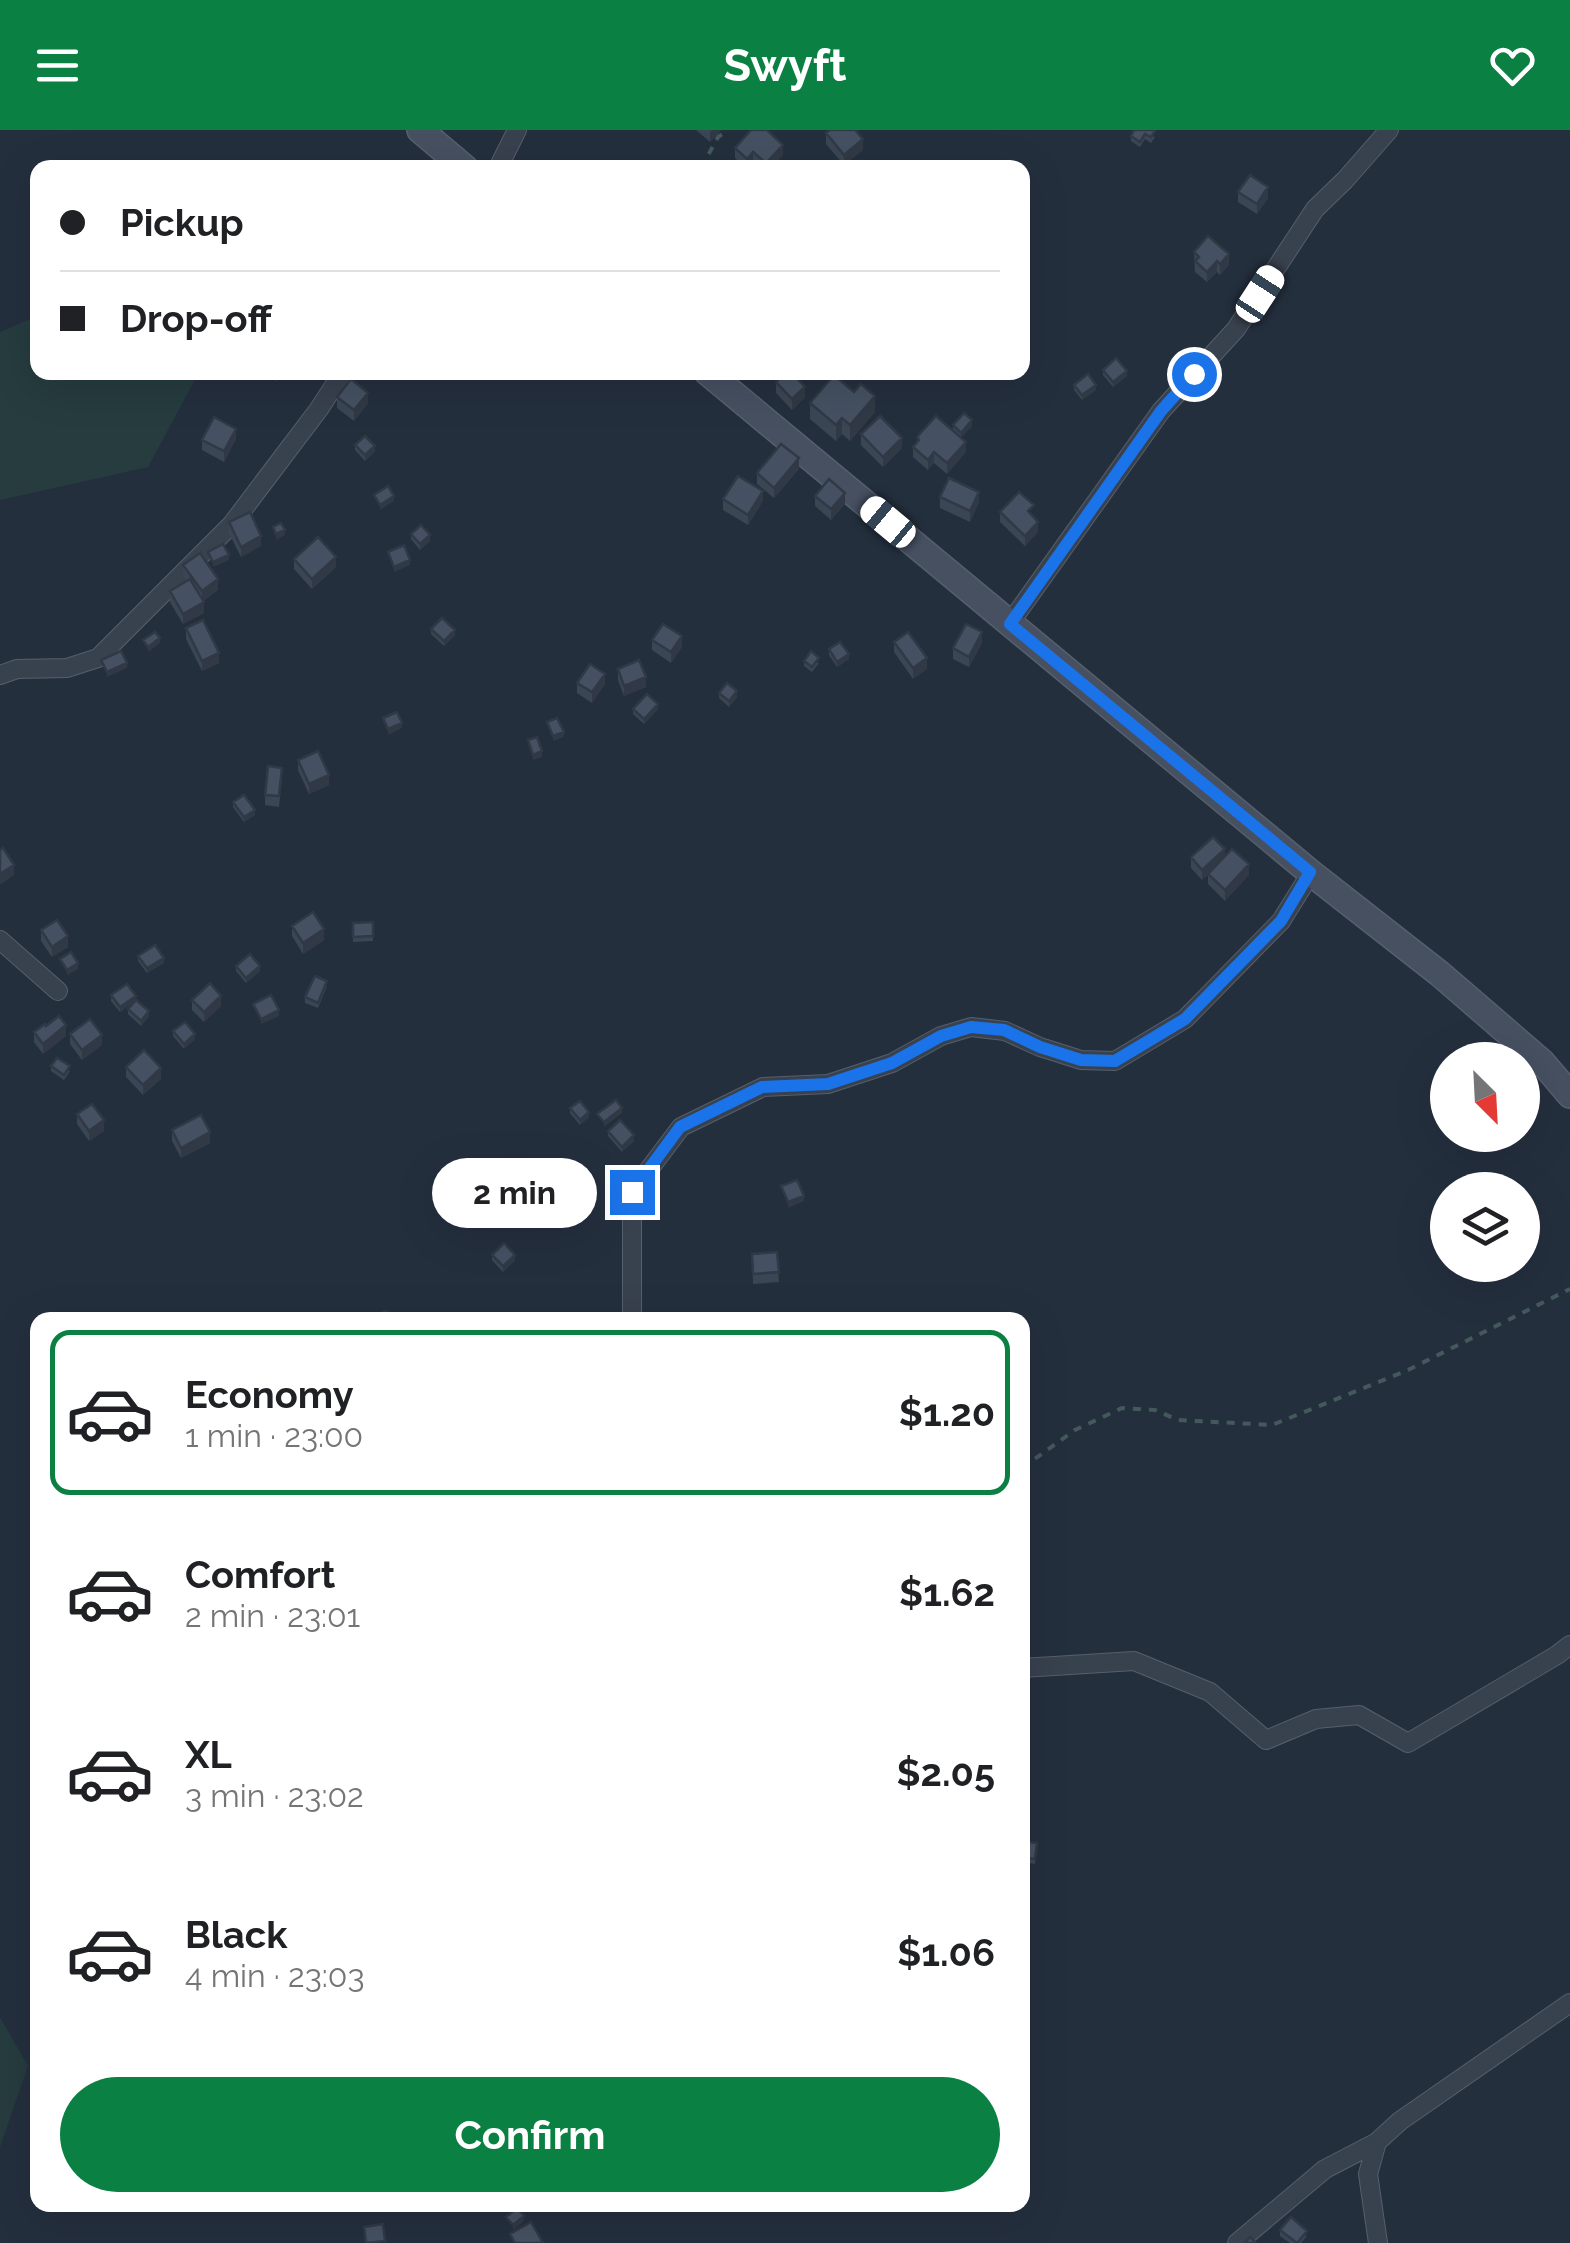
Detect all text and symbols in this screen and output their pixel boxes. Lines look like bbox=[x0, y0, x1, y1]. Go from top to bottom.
icon: menu bbox=[30, 38, 85, 93]
icon: heart bbox=[1485, 38, 1540, 93]
text: Swyft bbox=[723, 39, 847, 92]
text: Pickup bbox=[120, 200, 244, 245]
car bbox=[1231, 261, 1289, 327]
text: Drop-off bbox=[120, 296, 272, 341]
route start bbox=[1172, 352, 1217, 397]
car bbox=[855, 491, 921, 553]
north arrow bbox=[1430, 1042, 1540, 1152]
map controls bbox=[1430, 1042, 1540, 1282]
callout: 2 min bbox=[432, 1157, 597, 1227]
route end bbox=[610, 1170, 655, 1215]
button: layers bbox=[1430, 1172, 1540, 1282]
text: 2 min bbox=[473, 1174, 556, 1211]
icon: car bbox=[65, 1368, 155, 1458]
text: Economy bbox=[185, 1372, 354, 1417]
text: $1.20 bbox=[899, 1390, 995, 1435]
text: 1 min · 23:00 bbox=[185, 1417, 363, 1454]
icon: car bbox=[65, 1548, 155, 1638]
text: Comfort bbox=[185, 1552, 335, 1597]
text: $1.62 bbox=[899, 1570, 995, 1615]
text: 2 min · 23:01 bbox=[185, 1597, 360, 1634]
icon: car bbox=[65, 1728, 155, 1818]
text: XL bbox=[185, 1732, 232, 1777]
text: $2.05 bbox=[897, 1750, 995, 1795]
text: 3 min · 23:02 bbox=[185, 1777, 364, 1814]
icon: car bbox=[65, 1908, 155, 1998]
text: Black bbox=[185, 1912, 287, 1957]
text: $1.06 bbox=[897, 1930, 995, 1975]
text: 4 min · 23:03 bbox=[185, 1957, 365, 1994]
button: Confirm bbox=[60, 2077, 1000, 2192]

